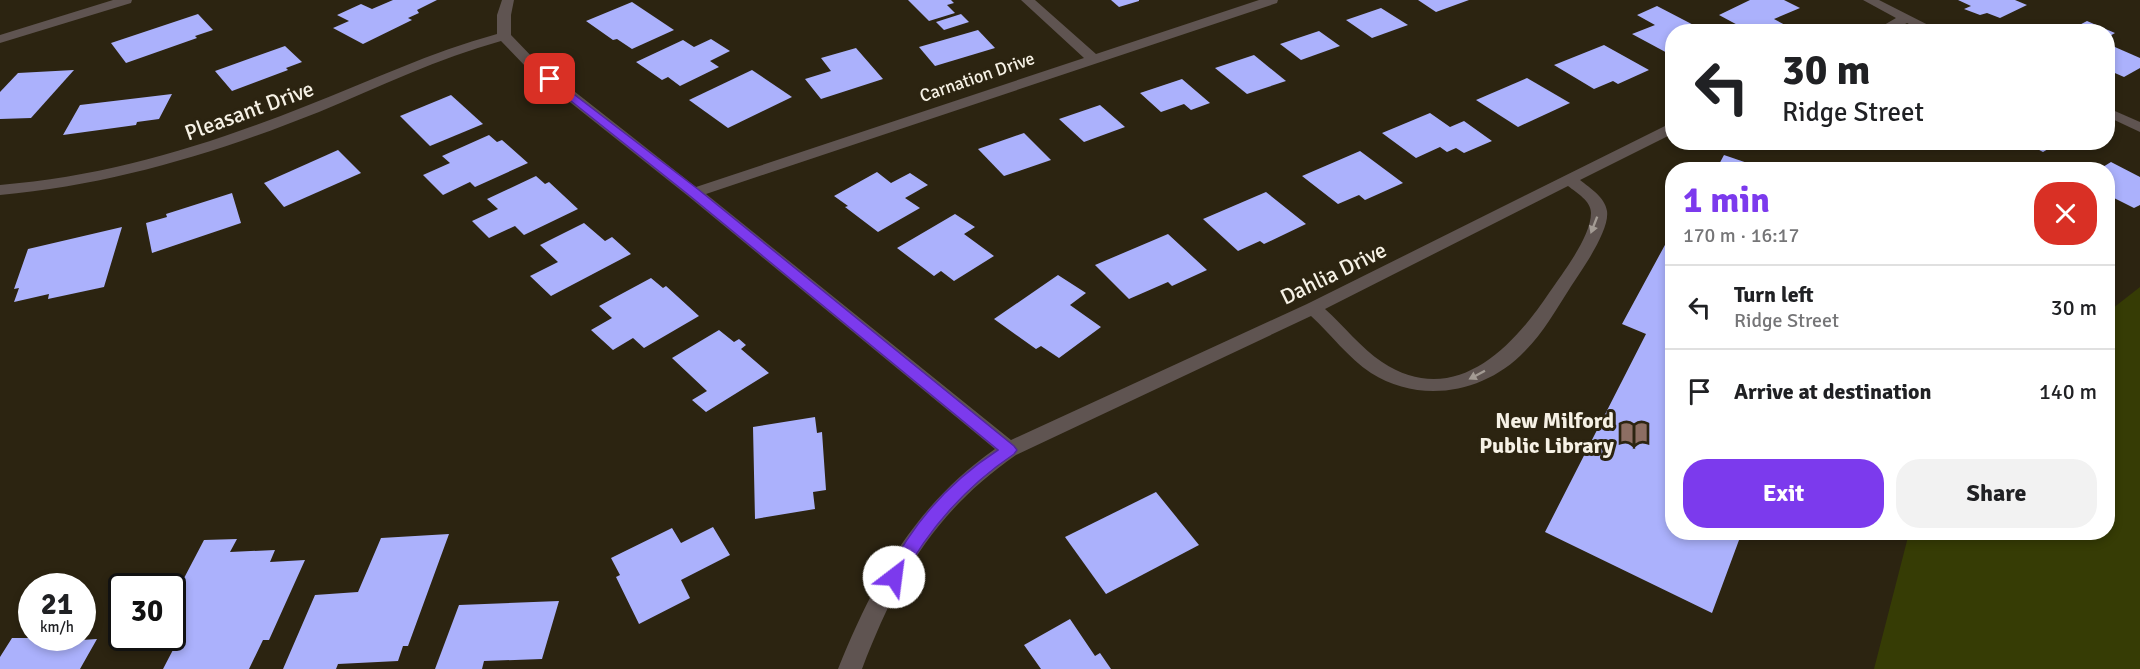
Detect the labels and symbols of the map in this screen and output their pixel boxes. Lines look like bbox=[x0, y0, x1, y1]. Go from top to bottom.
street label: Carnation Drive bbox=[917, 47, 1037, 107]
pin bbox=[524, 53, 575, 104]
street label: Pleasant Drive bbox=[181, 75, 317, 146]
one-way arrow bbox=[1589, 216, 1599, 234]
street label: Dahlia Drive bbox=[1276, 236, 1391, 311]
one-way arrow bbox=[1468, 370, 1485, 380]
place label: New Milford Public Library bbox=[1479, 407, 1614, 459]
library icon: New Milford Public Library bbox=[1619, 418, 1649, 448]
position arrow bbox=[862, 545, 926, 609]
speed limit sign: 30 bbox=[108, 573, 186, 651]

